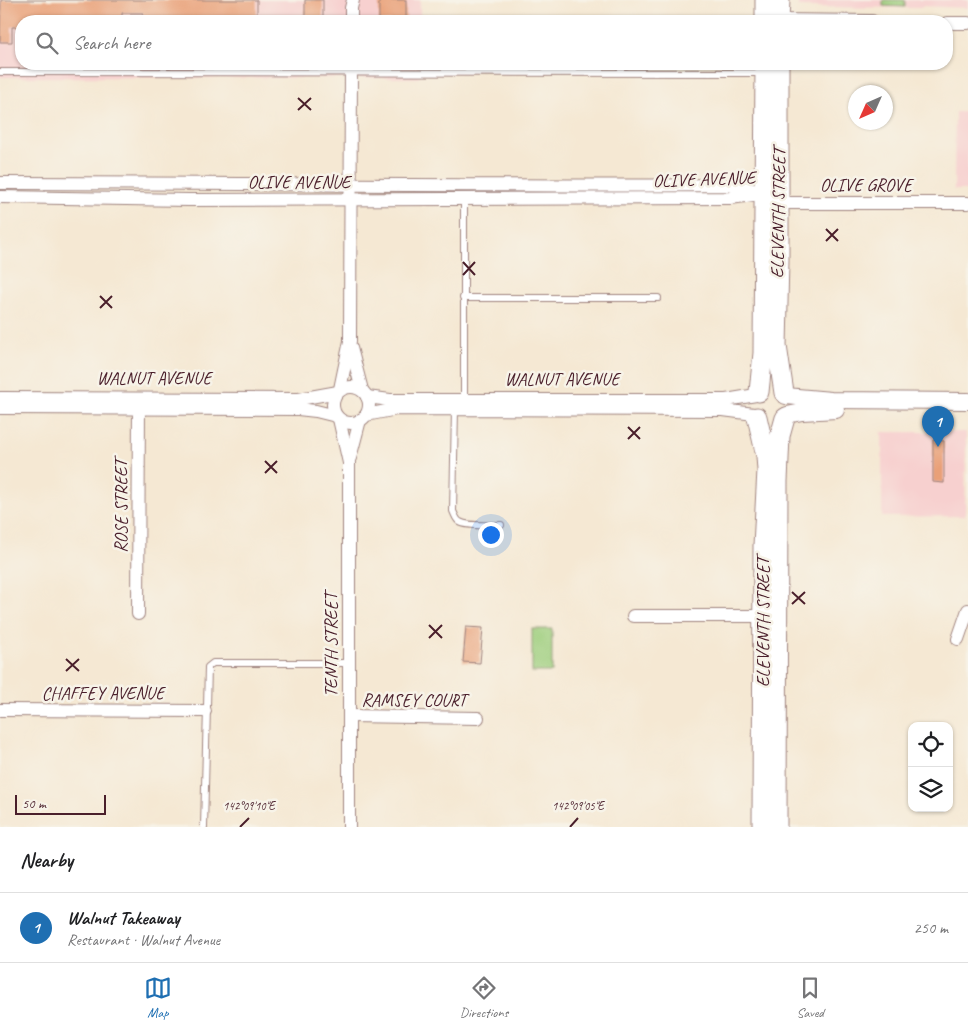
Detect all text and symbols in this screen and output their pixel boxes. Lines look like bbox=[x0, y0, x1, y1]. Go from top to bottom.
search box bbox=[15, 15, 953, 70]
icon: search bbox=[33, 29, 61, 57]
text: Search here bbox=[73, 31, 150, 55]
north arrow bbox=[848, 85, 893, 130]
street label: ELEVENTH STREET bbox=[766, 143, 790, 278]
street label: OLIVE AVENUE bbox=[652, 166, 758, 192]
street label: OLIVE AVENUE bbox=[248, 171, 353, 193]
street label: OLIVE GROVE bbox=[820, 174, 914, 196]
street label: WALNUT AVENUE bbox=[97, 367, 213, 389]
street label: WALNUT AVENUE bbox=[505, 368, 621, 390]
pin: 1 bbox=[922, 406, 954, 447]
street label: ROSE STREET bbox=[110, 454, 132, 553]
your location bbox=[478, 522, 504, 548]
street label: ELEVENTH STREET bbox=[752, 552, 774, 687]
street label: TENTH STREET bbox=[320, 588, 342, 697]
street label: CHAFFEY AVENUE bbox=[42, 682, 166, 704]
street label: RAMSEY COURT bbox=[361, 689, 470, 711]
map controls bbox=[908, 722, 953, 812]
button: locate bbox=[908, 722, 953, 767]
button: layers bbox=[908, 767, 953, 812]
scale bar bbox=[15, 792, 106, 815]
text: 50 m bbox=[22, 795, 46, 812]
text: 142°09'10"E bbox=[223, 798, 277, 814]
text: 142°09'05"E bbox=[552, 798, 606, 814]
text: Nearby bbox=[20, 847, 73, 873]
text: Walnut Takeaway bbox=[67, 906, 180, 930]
text: 1 bbox=[32, 918, 40, 938]
text: 250 m bbox=[914, 918, 948, 938]
text: Restaurant · Walnut Avenue bbox=[67, 930, 220, 950]
tab: Map bbox=[144, 974, 172, 1021]
tab: Directions bbox=[460, 974, 508, 1021]
tab: Saved bbox=[796, 974, 824, 1021]

